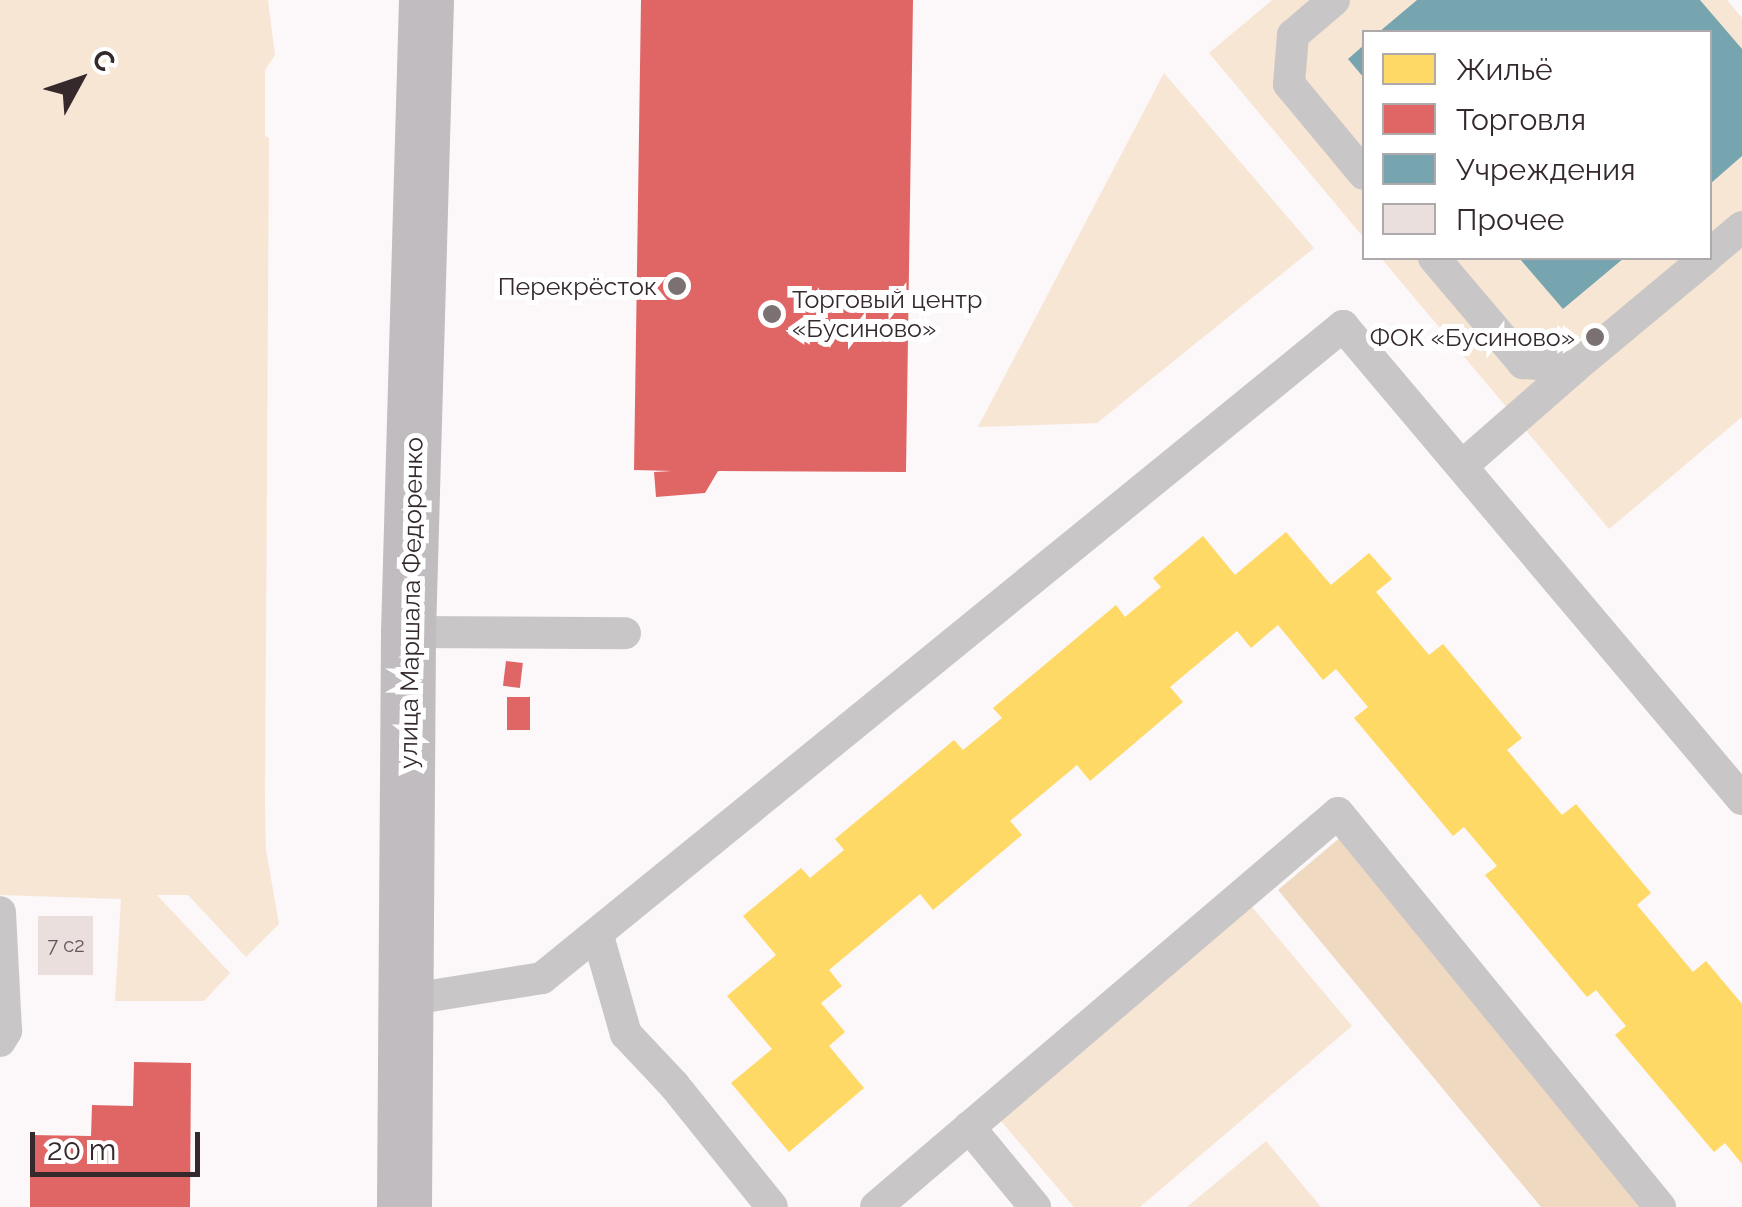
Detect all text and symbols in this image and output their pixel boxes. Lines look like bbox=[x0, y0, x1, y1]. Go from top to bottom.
north arrow bbox=[30, 30, 130, 130]
legend bbox=[1362, 30, 1712, 260]
text: С bbox=[85, 42, 122, 78]
text: Жильё bbox=[1456, 52, 1553, 87]
text: Торговля bbox=[1456, 102, 1586, 137]
text: Учреждения bbox=[1456, 152, 1636, 187]
text: Прочее bbox=[1456, 202, 1564, 237]
place label: Перекрёсток bbox=[498, 271, 657, 301]
marker: Перекрёсток bbox=[666, 275, 688, 297]
place label: Торговый центр «Бусиново» bbox=[792, 285, 982, 344]
marker: Торговый центр «Бусиново» bbox=[761, 303, 783, 325]
place label: ФОК «Бусиново» bbox=[1369, 322, 1575, 352]
marker: ФОК «Бусиново» bbox=[1584, 326, 1606, 348]
street label: улица Маршала Федоренко bbox=[393, 437, 429, 769]
house number: 7 с2 bbox=[47, 933, 85, 957]
scale bar bbox=[35, 1112, 205, 1174]
text: 20 m bbox=[47, 1132, 116, 1167]

